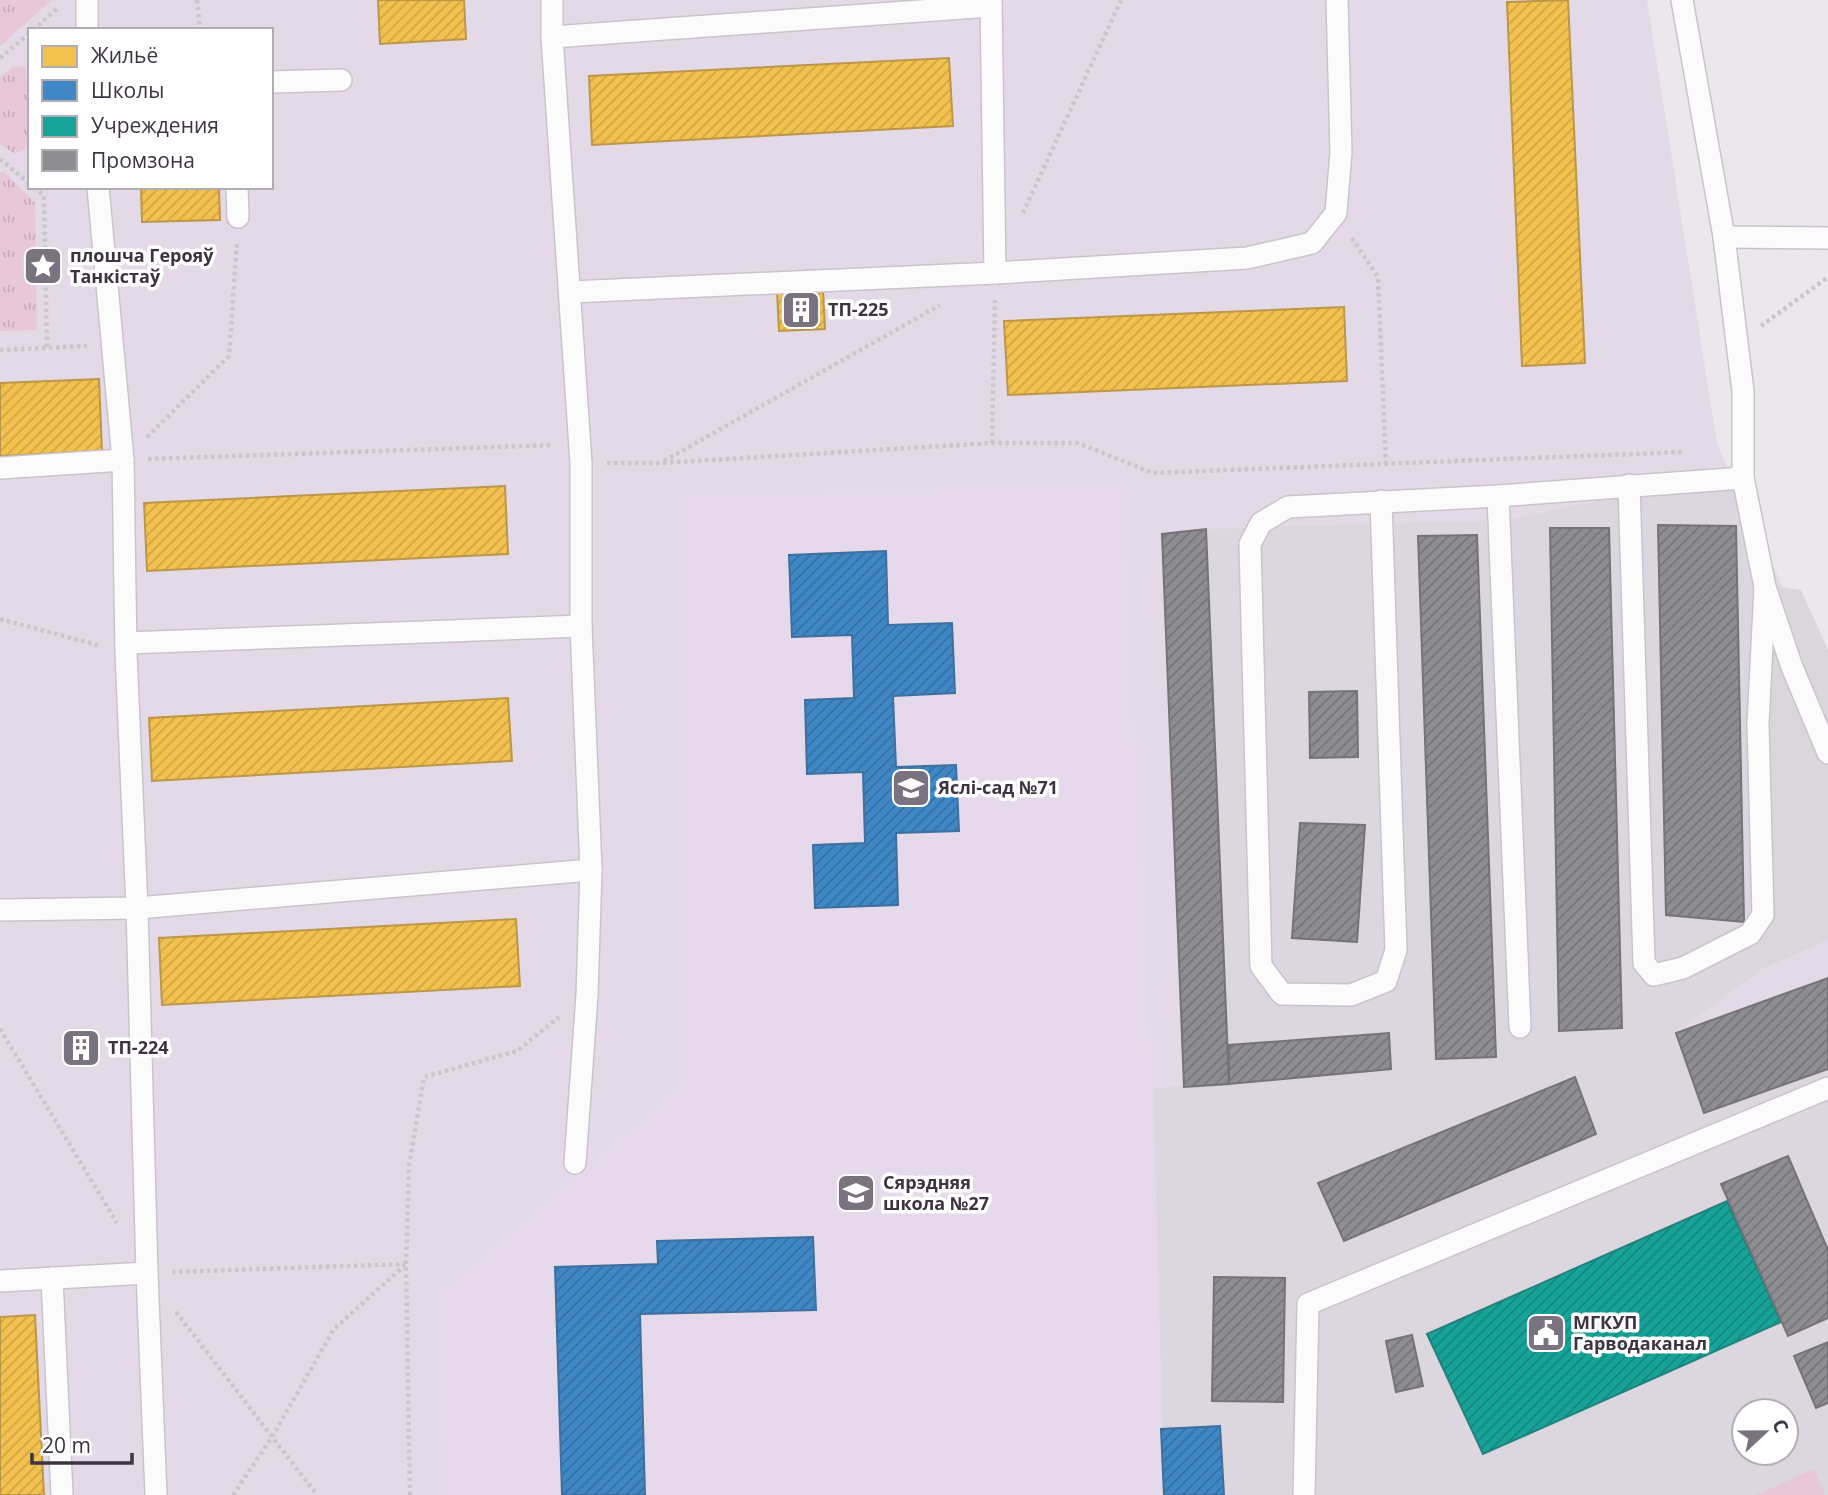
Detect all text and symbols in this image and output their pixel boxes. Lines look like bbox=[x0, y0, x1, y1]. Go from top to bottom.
legend bbox=[28, 28, 273, 189]
text: Жильё bbox=[91, 41, 158, 69]
text: Школы bbox=[91, 76, 164, 104]
text: Учреждения bbox=[91, 111, 219, 139]
text: Промзона bbox=[91, 146, 195, 174]
place label: плошча Герояў Танкістаў bbox=[70, 243, 214, 288]
place icon: плошча Герояў Танкістаў bbox=[22, 245, 64, 287]
building icon: ТП-225 bbox=[780, 289, 822, 331]
place label: ТП-225 bbox=[828, 297, 889, 321]
school or university icon: Яслі-сад №71 bbox=[890, 767, 932, 809]
place label: Яслі-сад №71 bbox=[937, 775, 1058, 799]
building icon: ТП-224 bbox=[60, 1027, 102, 1069]
place label: ТП-224 bbox=[108, 1035, 169, 1059]
place label: Сярэдняя школа №27 bbox=[883, 1170, 989, 1215]
school or university icon: Сярэдняя школа №27 bbox=[835, 1172, 877, 1214]
place label: МГКУП Гарводаканал bbox=[1573, 1310, 1707, 1355]
public building icon: МГКУП Гарводаканал bbox=[1525, 1312, 1567, 1354]
north arrow bbox=[1730, 1397, 1800, 1467]
text: С bbox=[1766, 1415, 1795, 1436]
scale bar bbox=[32, 1422, 131, 1466]
text: 20 m bbox=[42, 1431, 91, 1459]

